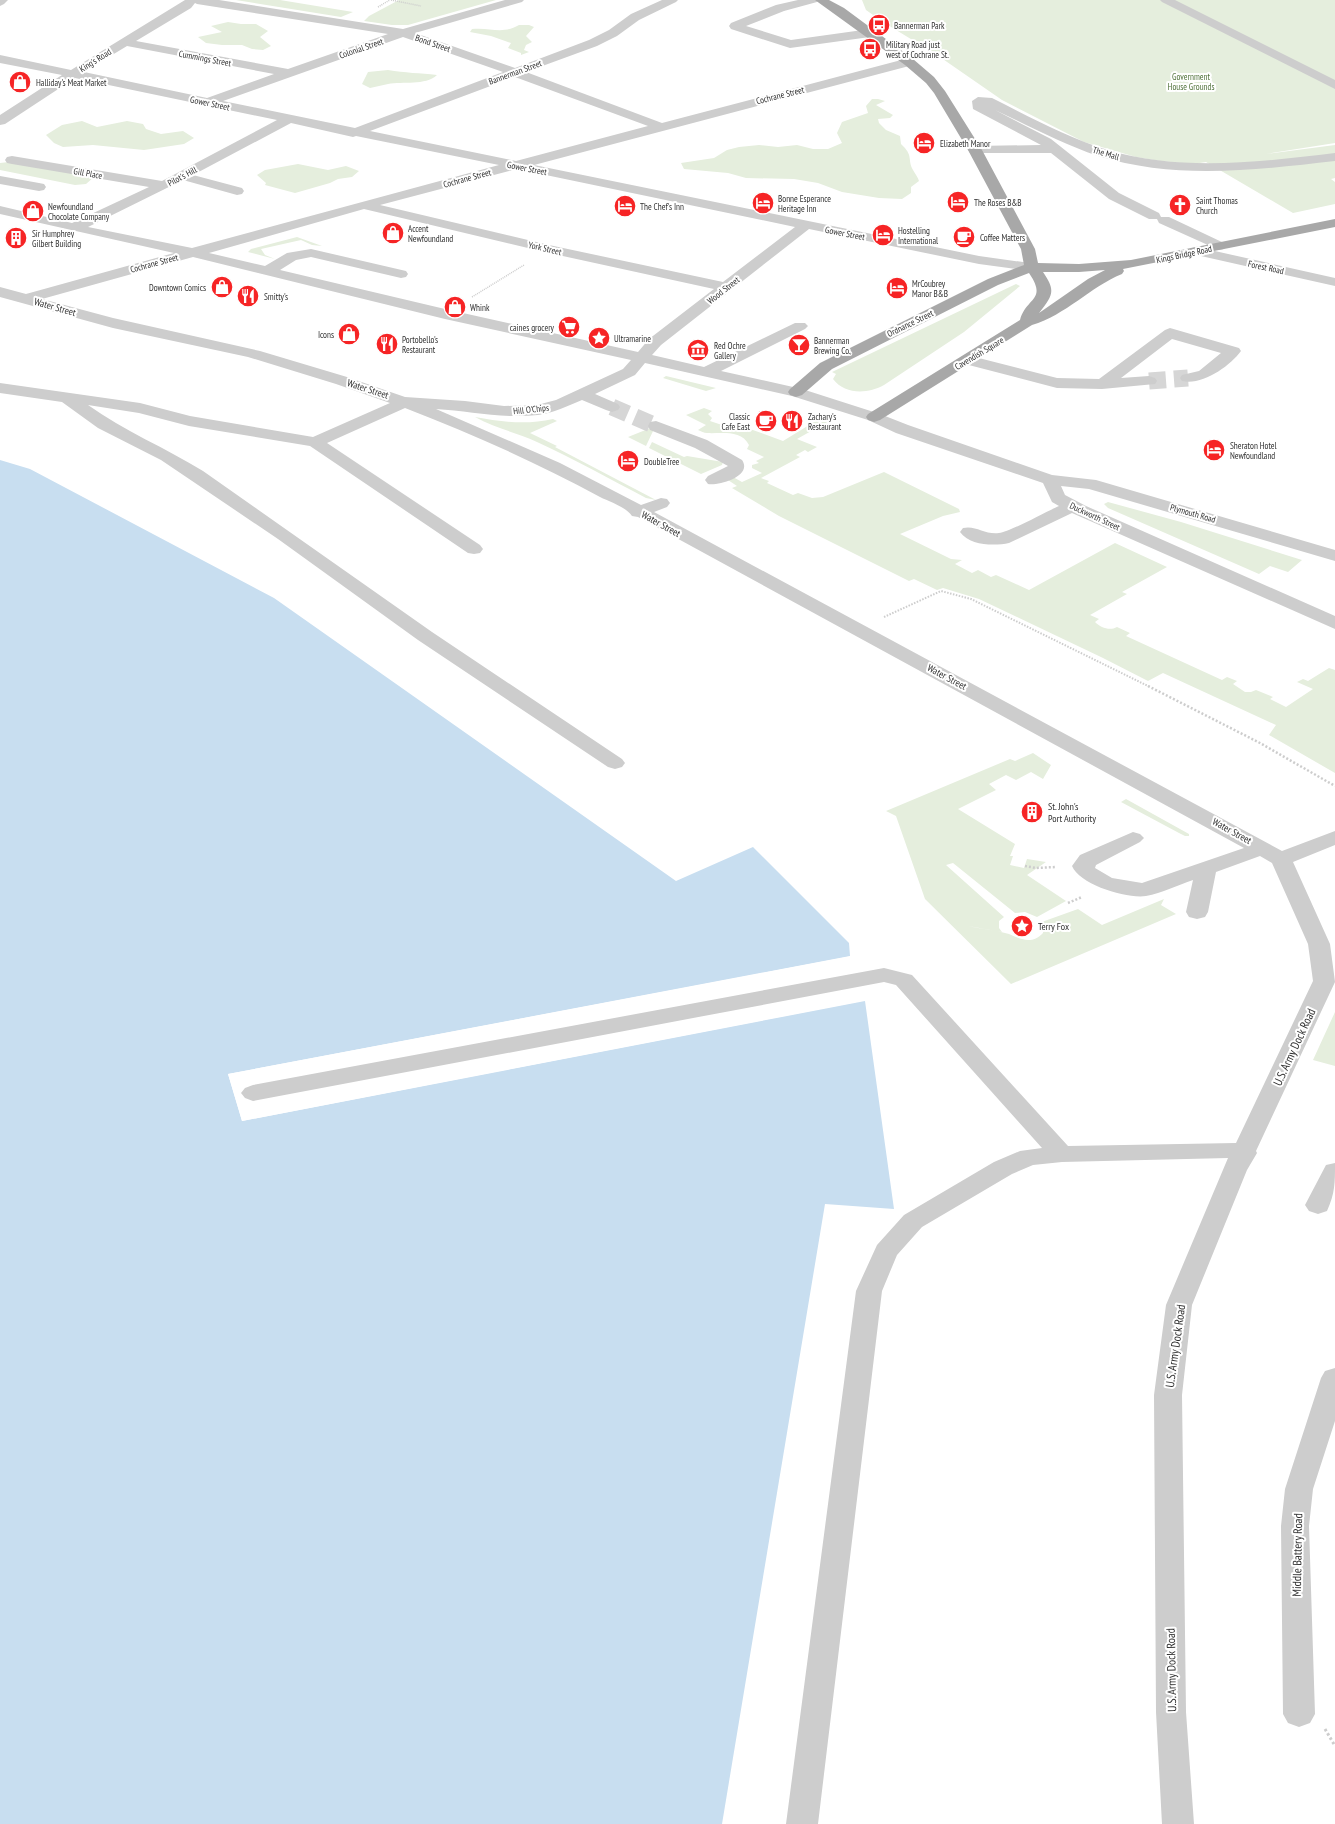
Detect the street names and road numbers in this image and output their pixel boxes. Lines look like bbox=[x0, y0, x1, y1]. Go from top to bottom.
street label: Bond Street bbox=[414, 32, 453, 54]
street label: Colonial Street bbox=[338, 35, 385, 61]
street label: King's Road bbox=[77, 46, 113, 74]
street label: Cummings Street bbox=[178, 48, 233, 69]
street label: Bannerman Street bbox=[487, 57, 544, 87]
street label: Cochrane Street bbox=[755, 84, 806, 106]
street label: Gower Street bbox=[189, 93, 231, 113]
street label: The Mall bbox=[1091, 144, 1121, 162]
street label: Gower Street bbox=[506, 159, 548, 177]
street label: Pilot's Hill bbox=[165, 163, 199, 188]
street label: Gill Place bbox=[73, 165, 104, 181]
street label: Cochrane Street bbox=[442, 166, 493, 190]
street label: Gower Street bbox=[824, 224, 866, 242]
street label: York Street bbox=[527, 239, 563, 257]
street label: Kings Bridge Road bbox=[1155, 243, 1213, 265]
street label: Cochrane Street bbox=[129, 251, 180, 275]
street label: Forest Road bbox=[1247, 258, 1285, 276]
street label: Wood Street bbox=[705, 274, 742, 306]
street label: Water Street bbox=[33, 295, 78, 319]
street label: Ordnance Street bbox=[885, 307, 935, 339]
street label: Cavendish Square bbox=[953, 334, 1006, 372]
street label: Water Street bbox=[346, 376, 391, 402]
street label: Hill O'Chips bbox=[513, 402, 549, 416]
street label: Duckworth Street bbox=[1068, 500, 1122, 533]
street label: Plymouth Road bbox=[1169, 501, 1217, 525]
street label: Water Street bbox=[639, 508, 683, 540]
street label: Water Street bbox=[925, 661, 969, 693]
street label: Water Street bbox=[1210, 815, 1254, 847]
street label: U.S. Army Dock Road bbox=[1270, 1006, 1318, 1088]
street label: U.S. Army Dock Road bbox=[1162, 1304, 1188, 1388]
street label: Middle Battery Road bbox=[1289, 1513, 1305, 1597]
street label: U.S. Army Dock Road bbox=[1163, 1628, 1179, 1712]

